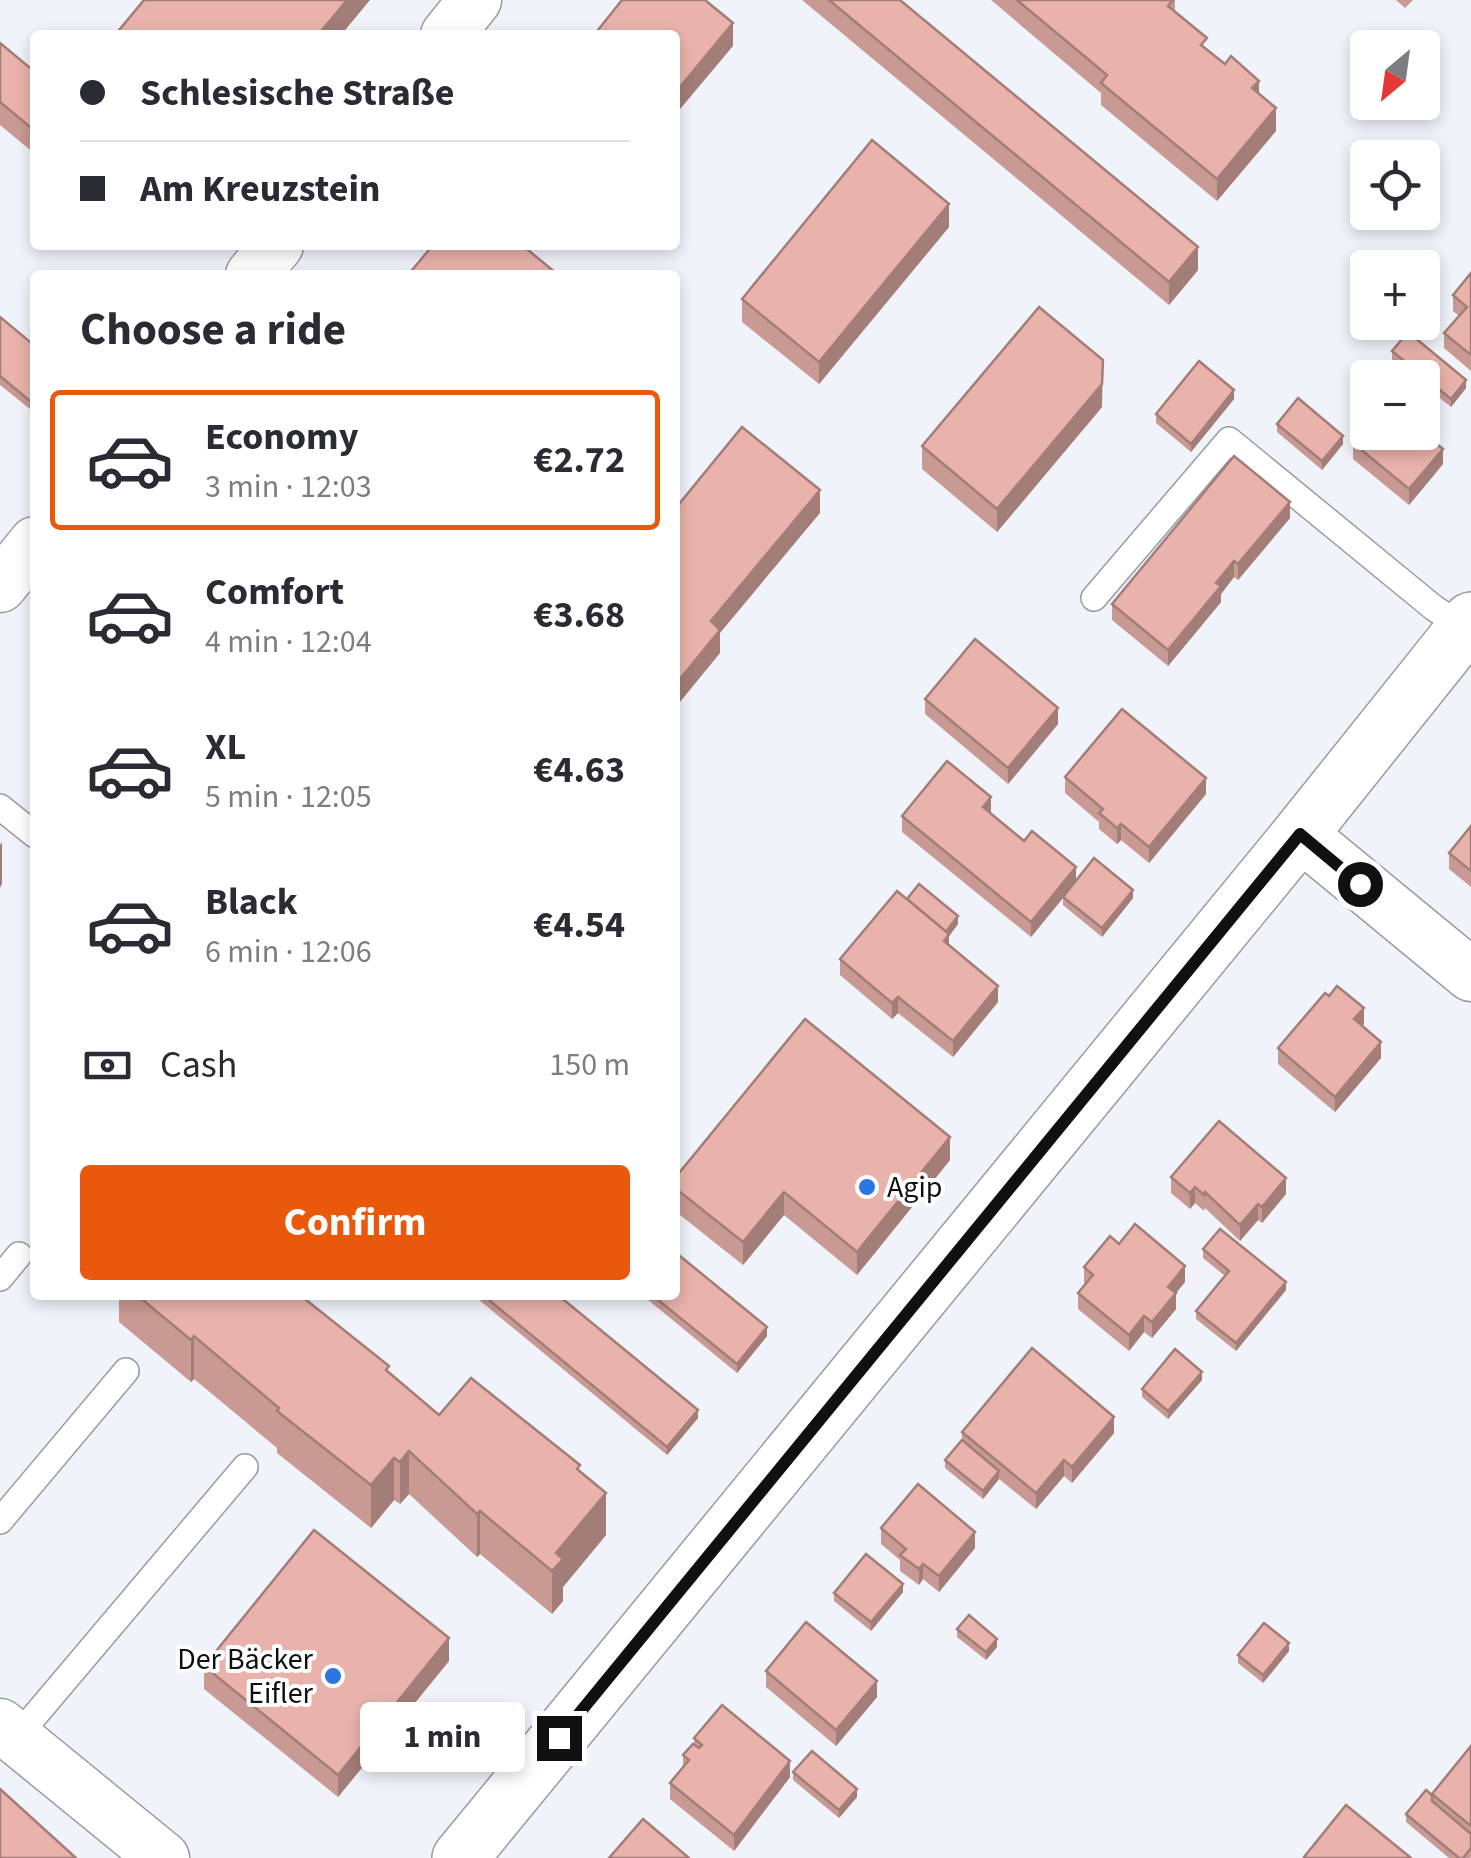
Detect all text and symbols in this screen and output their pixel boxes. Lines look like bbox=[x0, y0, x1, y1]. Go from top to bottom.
north arrow bbox=[1350, 30, 1440, 120]
map controls bbox=[1350, 30, 1440, 450]
text: Schlesische Straße bbox=[140, 66, 454, 120]
button: locate bbox=[1350, 140, 1440, 230]
text: Am Kreuzstein bbox=[140, 162, 381, 216]
button: + bbox=[1350, 250, 1440, 340]
text: Choose a ride bbox=[80, 298, 346, 362]
button: − bbox=[1350, 360, 1440, 450]
text: Economy bbox=[205, 410, 358, 464]
icon: car bbox=[85, 415, 175, 505]
text: €2.72 bbox=[533, 433, 625, 487]
text: 3 min · 12:03 bbox=[205, 464, 372, 510]
text: Comfort bbox=[205, 565, 344, 619]
icon: car bbox=[85, 570, 175, 660]
text: €3.68 bbox=[533, 588, 625, 642]
text: 4 min · 12:04 bbox=[205, 619, 372, 665]
text: XL bbox=[205, 720, 246, 774]
icon: car bbox=[85, 725, 175, 815]
text: €4.63 bbox=[533, 743, 625, 797]
text: 5 min · 12:05 bbox=[205, 774, 372, 820]
route start bbox=[1338, 862, 1383, 907]
text: Black bbox=[205, 875, 298, 929]
icon: car bbox=[85, 880, 175, 970]
text: €4.54 bbox=[533, 898, 625, 952]
text: 6 min · 12:06 bbox=[205, 929, 372, 975]
icon: cash bbox=[80, 1038, 135, 1093]
text: Cash bbox=[160, 1038, 237, 1092]
text: 150 m bbox=[549, 1042, 630, 1088]
button: Confirm bbox=[80, 1165, 630, 1280]
place label: Agip bbox=[887, 1166, 942, 1209]
marker: Agip bbox=[856, 1176, 878, 1198]
place label: Der Bäcker Eifler bbox=[177, 1638, 314, 1715]
marker: Der Bäcker Eifler bbox=[322, 1665, 344, 1687]
callout: 1 min bbox=[359, 1703, 524, 1773]
text: 1 min bbox=[404, 1714, 481, 1760]
route end bbox=[537, 1716, 582, 1761]

